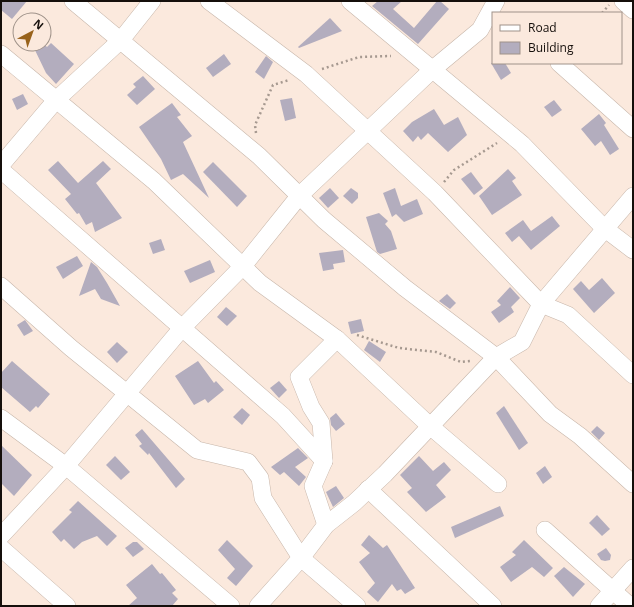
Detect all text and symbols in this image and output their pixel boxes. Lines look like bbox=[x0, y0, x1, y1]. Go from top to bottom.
north arrow bbox=[12, 12, 52, 52]
legend bbox=[492, 12, 622, 64]
text: N bbox=[31, 15, 47, 33]
text: Road bbox=[528, 19, 557, 36]
text: Building bbox=[528, 39, 574, 56]

